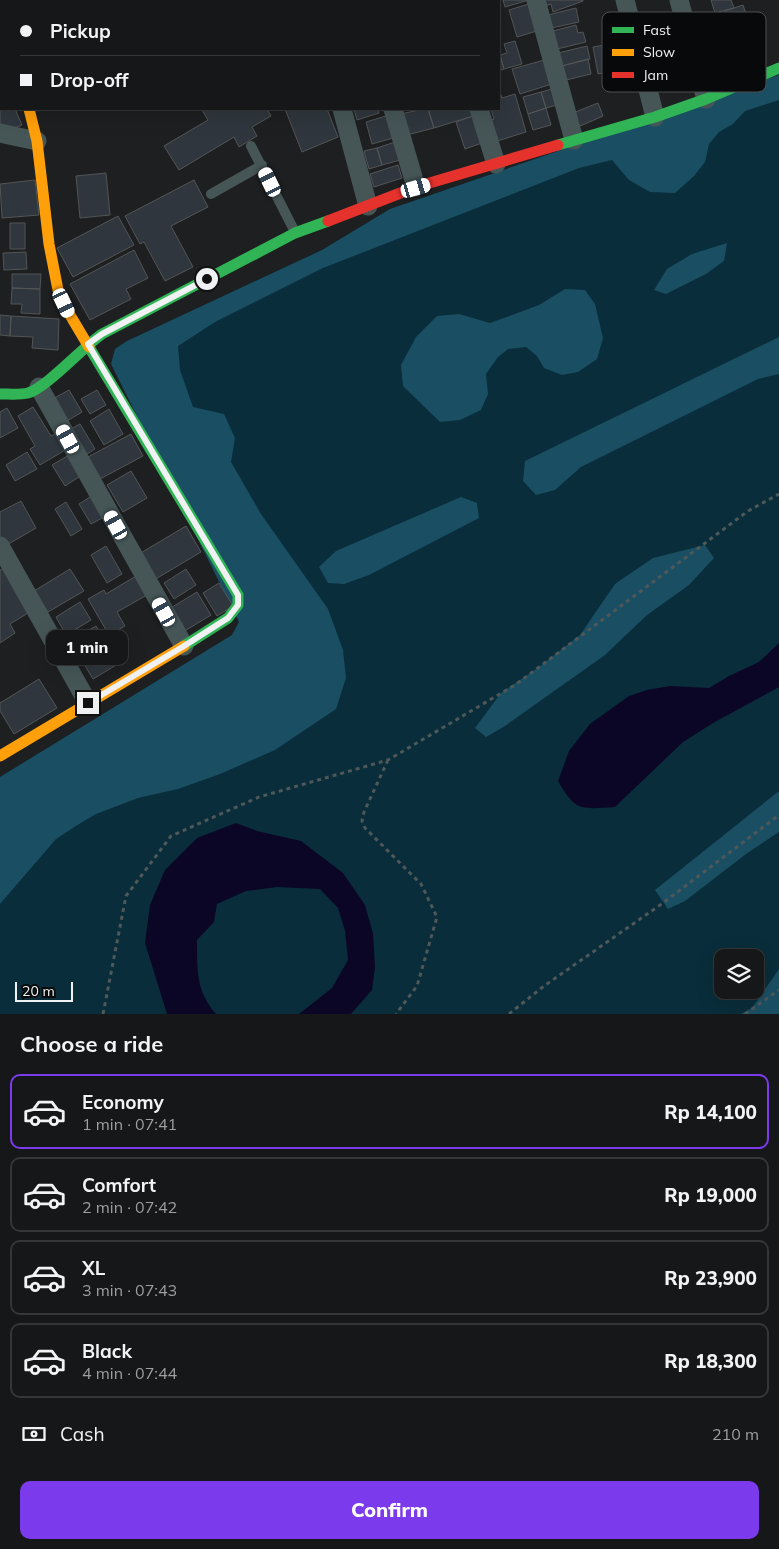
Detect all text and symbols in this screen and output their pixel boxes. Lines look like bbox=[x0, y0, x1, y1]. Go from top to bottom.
legend bbox=[602, 12, 766, 92]
text: Pickup bbox=[50, 19, 111, 43]
text: Fast bbox=[643, 21, 671, 39]
text: Slow bbox=[643, 43, 675, 61]
text: Jam bbox=[643, 66, 668, 84]
text: Drop-off bbox=[50, 68, 128, 92]
car bbox=[256, 165, 283, 199]
car bbox=[399, 177, 432, 199]
route start bbox=[196, 268, 218, 290]
car bbox=[50, 286, 77, 320]
car bbox=[54, 422, 81, 456]
car bbox=[102, 508, 129, 542]
car bbox=[150, 595, 177, 629]
callout: 1 min bbox=[47, 630, 129, 666]
text: 1 min bbox=[66, 637, 108, 657]
route end bbox=[77, 692, 99, 714]
map controls bbox=[714, 949, 764, 999]
button: layers bbox=[714, 949, 764, 999]
scale bar bbox=[15, 979, 72, 1002]
text: 20 m bbox=[22, 982, 55, 1000]
text: Choose a ride bbox=[20, 1030, 163, 1058]
icon: car bbox=[22, 1089, 67, 1134]
text: Economy bbox=[82, 1090, 164, 1114]
text: Rp 14,100 bbox=[664, 1100, 757, 1124]
text: 1 min · 07:41 bbox=[82, 1114, 177, 1134]
icon: car bbox=[22, 1172, 67, 1217]
text: Comfort bbox=[82, 1173, 156, 1197]
text: Rp 19,000 bbox=[664, 1183, 757, 1207]
text: 2 min · 07:42 bbox=[82, 1197, 177, 1217]
icon: car bbox=[22, 1255, 67, 1300]
text: XL bbox=[82, 1256, 105, 1280]
text: Rp 23,900 bbox=[664, 1266, 757, 1290]
text: 3 min · 07:43 bbox=[82, 1280, 177, 1300]
icon: car bbox=[22, 1338, 67, 1383]
text: Black bbox=[82, 1339, 132, 1363]
text: Rp 18,300 bbox=[664, 1349, 757, 1373]
text: 4 min · 07:44 bbox=[82, 1363, 177, 1383]
icon: cash bbox=[20, 1420, 48, 1448]
text: Cash bbox=[60, 1422, 105, 1446]
text: 210 m bbox=[712, 1424, 759, 1444]
button: Confirm bbox=[20, 1481, 759, 1539]

